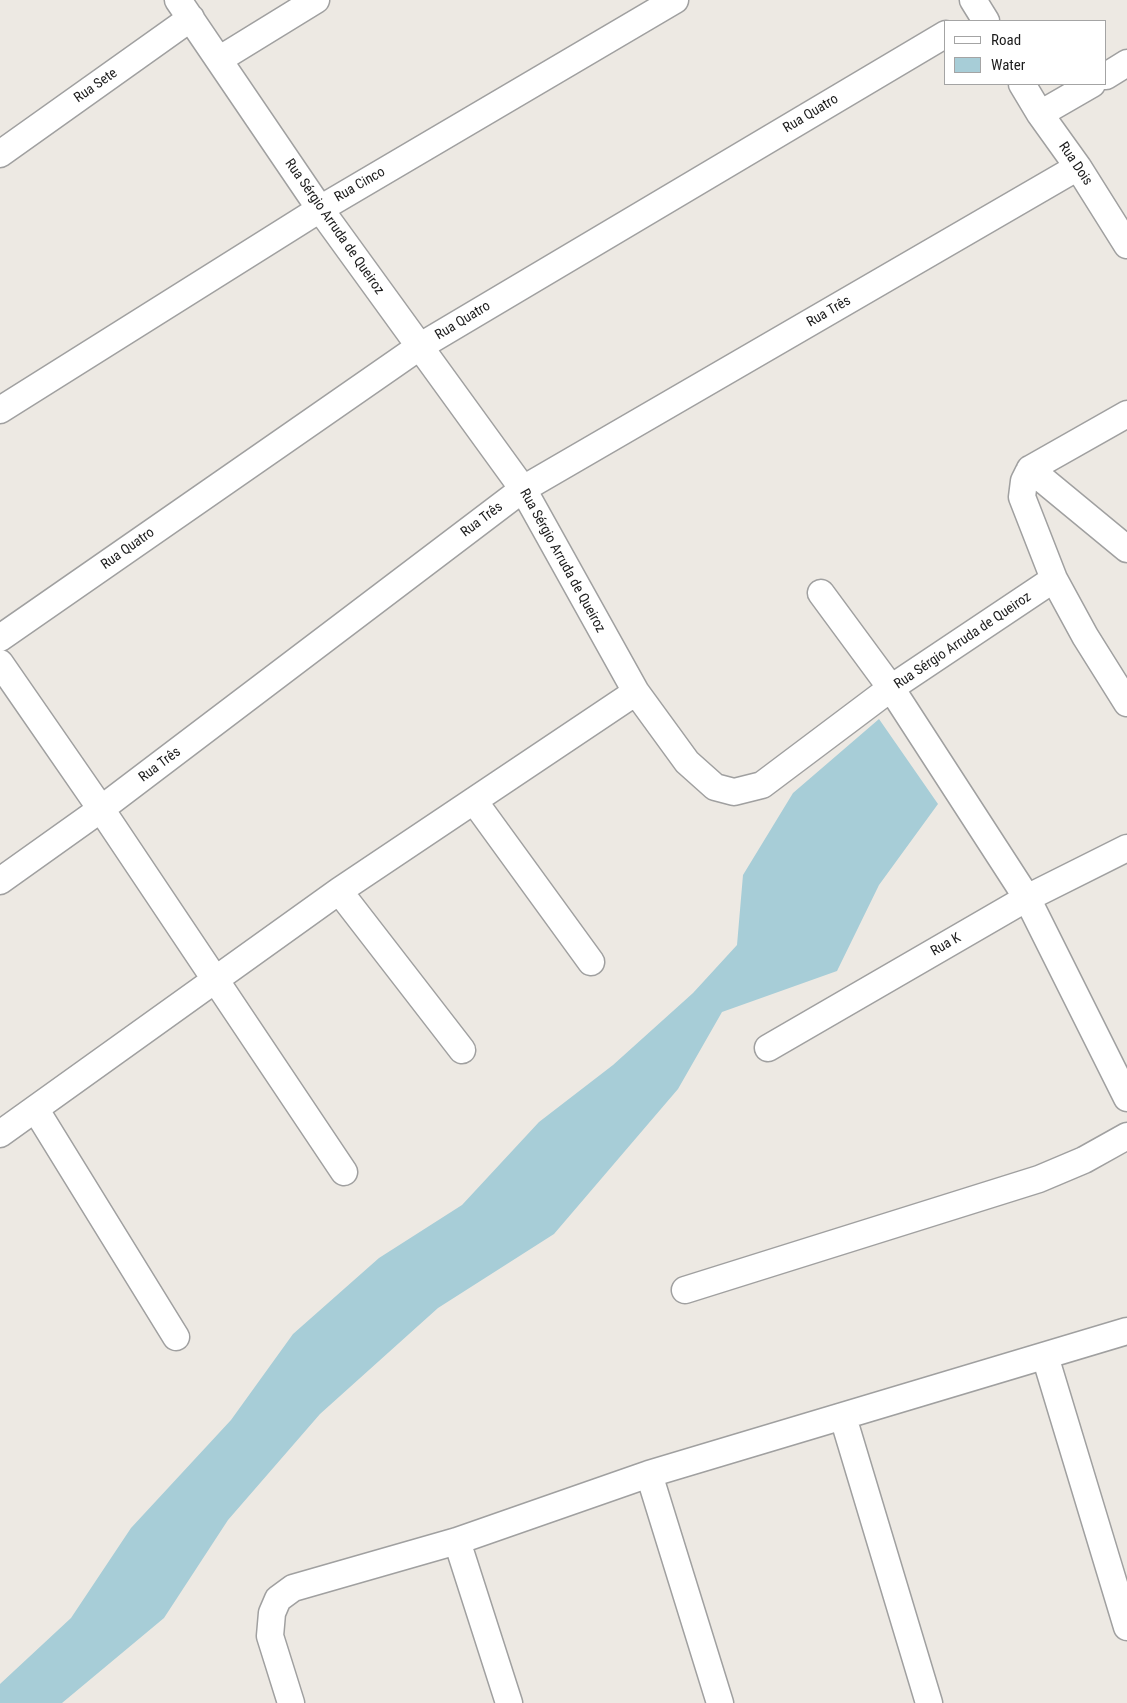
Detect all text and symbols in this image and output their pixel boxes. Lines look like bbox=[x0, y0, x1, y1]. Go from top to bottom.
legend bbox=[944, 20, 1107, 85]
text: Road bbox=[991, 31, 1021, 49]
text: Water bbox=[991, 56, 1025, 74]
street label: Rua Sete bbox=[71, 65, 121, 107]
street label: Rua Quatro bbox=[780, 91, 842, 137]
street label: Rua Dois bbox=[1054, 139, 1096, 189]
street label: Rua Sérgio Arruda de Queiroz bbox=[281, 156, 387, 298]
street label: Rua Cinco bbox=[332, 164, 388, 206]
street label: Rua Três bbox=[804, 293, 854, 331]
street label: Rua Quatro bbox=[432, 298, 494, 344]
street label: Rua Sérgio Arruda de Queiroz bbox=[515, 486, 609, 636]
street label: Rua Três bbox=[458, 499, 506, 541]
street label: Rua Quatro bbox=[98, 525, 158, 573]
street label: Rua Sérgio Arruda de Queiroz bbox=[891, 589, 1035, 693]
street label: Rua Três bbox=[136, 744, 184, 786]
street label: Rua K bbox=[928, 930, 964, 960]

